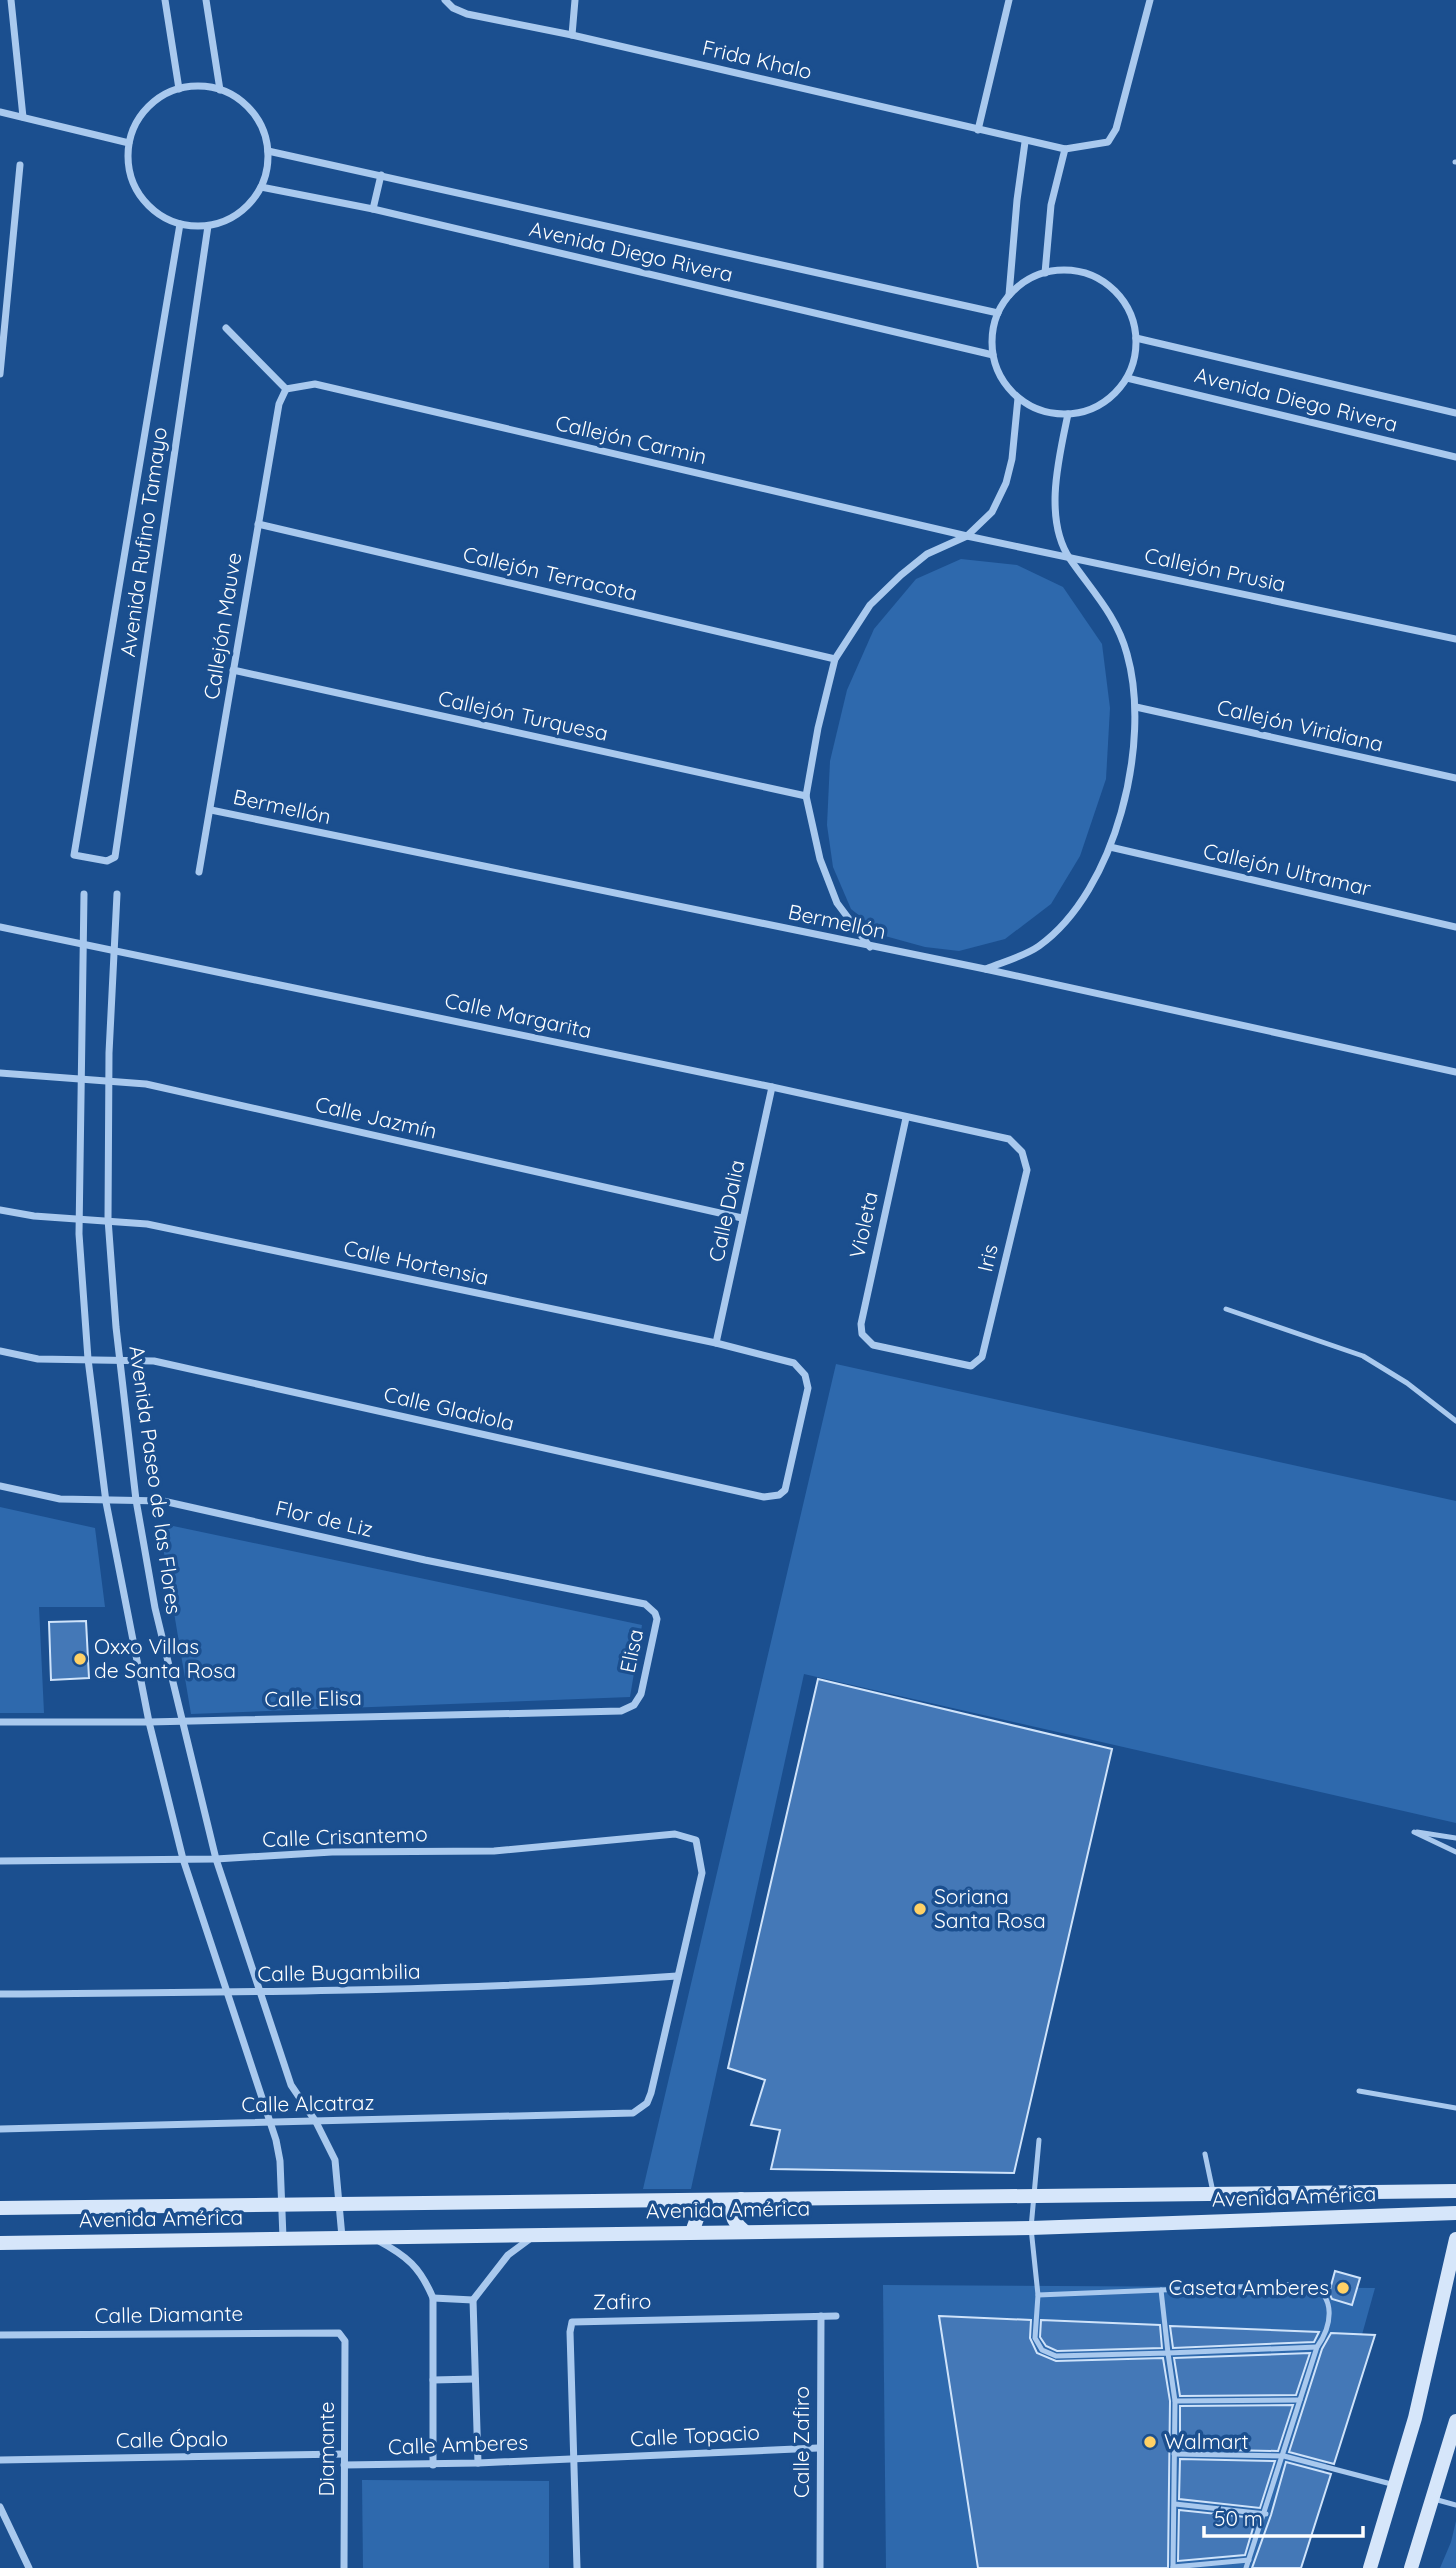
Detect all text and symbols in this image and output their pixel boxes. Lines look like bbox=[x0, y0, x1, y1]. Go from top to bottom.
street label: Frida Khalo bbox=[700, 34, 815, 84]
street label: Avenida Diego Rivera bbox=[527, 215, 736, 287]
street label: Avenida Diego Rivera bbox=[1192, 361, 1400, 437]
street label: Callejón Carmin bbox=[553, 409, 709, 469]
street label: Avenida Rufino Tamayo bbox=[114, 425, 172, 658]
street label: Callejón Terracota bbox=[461, 540, 640, 606]
street label: Callejón Prusia bbox=[1142, 541, 1288, 597]
street label: Callejón Mauve bbox=[198, 550, 246, 701]
street label: Callejón Turquesa bbox=[436, 684, 611, 746]
street label: Callejón Viridiana bbox=[1215, 693, 1386, 757]
street label: Bermellón bbox=[231, 783, 333, 829]
street label: Callejón Ultramar bbox=[1201, 837, 1374, 901]
street label: Bermellón bbox=[786, 898, 888, 944]
street label: Calle Margarita bbox=[442, 987, 594, 1043]
street label: Calle Jazmín bbox=[313, 1090, 440, 1144]
street label: Calle Dalia bbox=[703, 1158, 749, 1264]
street label: Violeta bbox=[843, 1189, 883, 1260]
street label: Calle Hortensia bbox=[341, 1234, 491, 1290]
street label: Iris bbox=[971, 1241, 1003, 1274]
street label: Avenida Paseo de las Flores bbox=[124, 1344, 188, 1616]
street label: Calle Gladiola bbox=[381, 1380, 517, 1436]
street label: Flor de Liz bbox=[273, 1494, 375, 1542]
street label: Elisa bbox=[614, 1627, 648, 1675]
place label: Oxxo Villas de Santa Rosa bbox=[94, 1633, 236, 1683]
marker: Oxxo Villas de Santa Rosa bbox=[72, 1651, 88, 1667]
street label: Calle Elisa bbox=[264, 1684, 362, 1712]
street label: Calle Crisantemo bbox=[262, 1820, 428, 1852]
place label: Soriana Santa Rosa bbox=[934, 1883, 1046, 1933]
marker: Soriana Santa Rosa bbox=[912, 1901, 928, 1917]
street label: Calle Bugambilia bbox=[257, 1958, 421, 1986]
street label: Calle Alcatraz bbox=[241, 2089, 375, 2117]
street label: Avenida América bbox=[1211, 2180, 1377, 2212]
street label: Avenida América bbox=[646, 2195, 810, 2223]
street label: Avenida América bbox=[79, 2204, 243, 2232]
place label: Caseta Amberes bbox=[1169, 2274, 1329, 2300]
marker: Caseta Amberes bbox=[1335, 2280, 1351, 2296]
street label: Zafiro bbox=[592, 2287, 652, 2315]
street label: Calle Diamante bbox=[94, 2300, 244, 2328]
street label: Calle Zafiro bbox=[788, 2386, 814, 2498]
street label: Diamante bbox=[313, 2401, 339, 2497]
street label: Calle Topacio bbox=[629, 2419, 760, 2451]
street label: Calle Ópalo bbox=[116, 2425, 228, 2453]
place label: Walmart bbox=[1164, 2428, 1249, 2454]
street label: Calle Amberes bbox=[387, 2429, 528, 2459]
marker: Walmart bbox=[1142, 2434, 1158, 2450]
scale bar bbox=[1204, 2494, 1363, 2538]
text: 50 m bbox=[1214, 2505, 1263, 2531]

